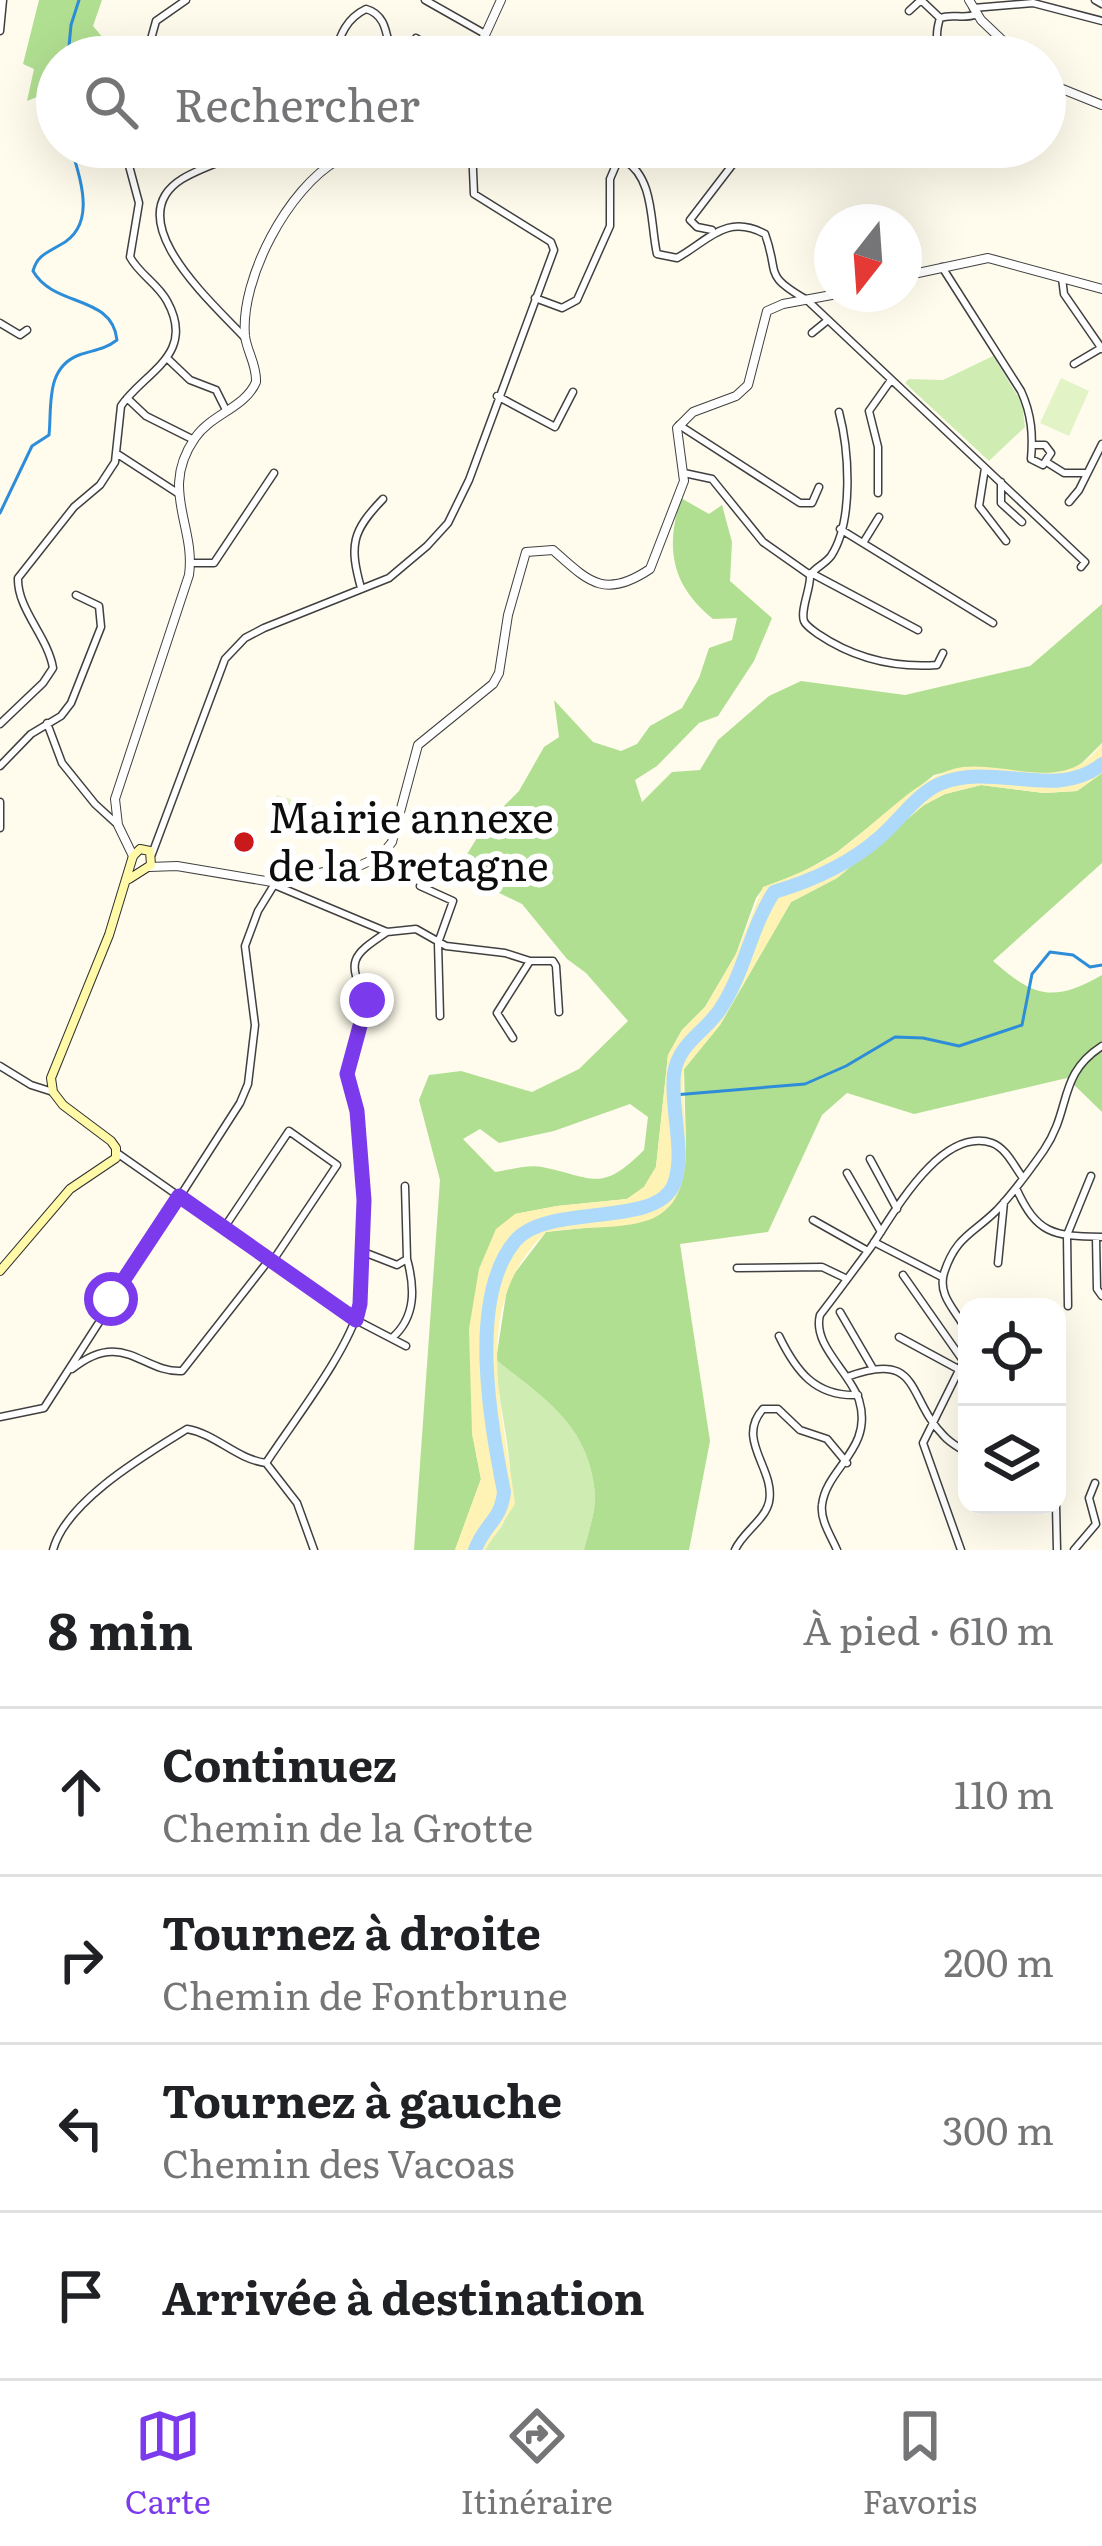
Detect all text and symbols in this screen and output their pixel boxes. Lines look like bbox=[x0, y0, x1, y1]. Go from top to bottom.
search box bbox=[36, 36, 1066, 168]
icon: search bbox=[78, 69, 144, 135]
text: Rechercher bbox=[174, 69, 420, 136]
north arrow bbox=[814, 204, 922, 312]
place label: Mairie annexe de la Bretagne bbox=[268, 784, 554, 894]
marker: Mairie annexe de la Bretagne bbox=[231, 829, 257, 855]
route end bbox=[340, 973, 394, 1027]
route start bbox=[84, 1272, 138, 1326]
map controls bbox=[958, 1298, 1066, 1514]
button: locate bbox=[958, 1298, 1066, 1406]
button: layers bbox=[958, 1406, 1066, 1514]
text: 8 min bbox=[48, 1590, 193, 1666]
text: À pied · 610 m bbox=[803, 1599, 1054, 1657]
text: Continuez bbox=[162, 1729, 397, 1796]
icon: ahead bbox=[48, 1759, 114, 1825]
text: 110 m bbox=[954, 1763, 1054, 1821]
text: Chemin de la Grotte bbox=[162, 1796, 533, 1854]
text: Tournez à droite bbox=[162, 1897, 541, 1964]
icon: right bbox=[48, 1927, 114, 1993]
text: 200 m bbox=[944, 1931, 1054, 1989]
text: Chemin de Fontbrune bbox=[162, 1964, 568, 2022]
text: Tournez à gauche bbox=[162, 2065, 562, 2132]
icon: left bbox=[48, 2095, 114, 2161]
text: 300 m bbox=[942, 2099, 1054, 2157]
text: Chemin des Vacoas bbox=[162, 2132, 515, 2190]
text: Arrivée à destination bbox=[162, 2262, 645, 2329]
icon: arrive bbox=[48, 2263, 114, 2329]
tab: Carte bbox=[125, 2403, 211, 2524]
tab: Itinéraire bbox=[461, 2403, 613, 2524]
tab: Favoris bbox=[863, 2403, 977, 2524]

